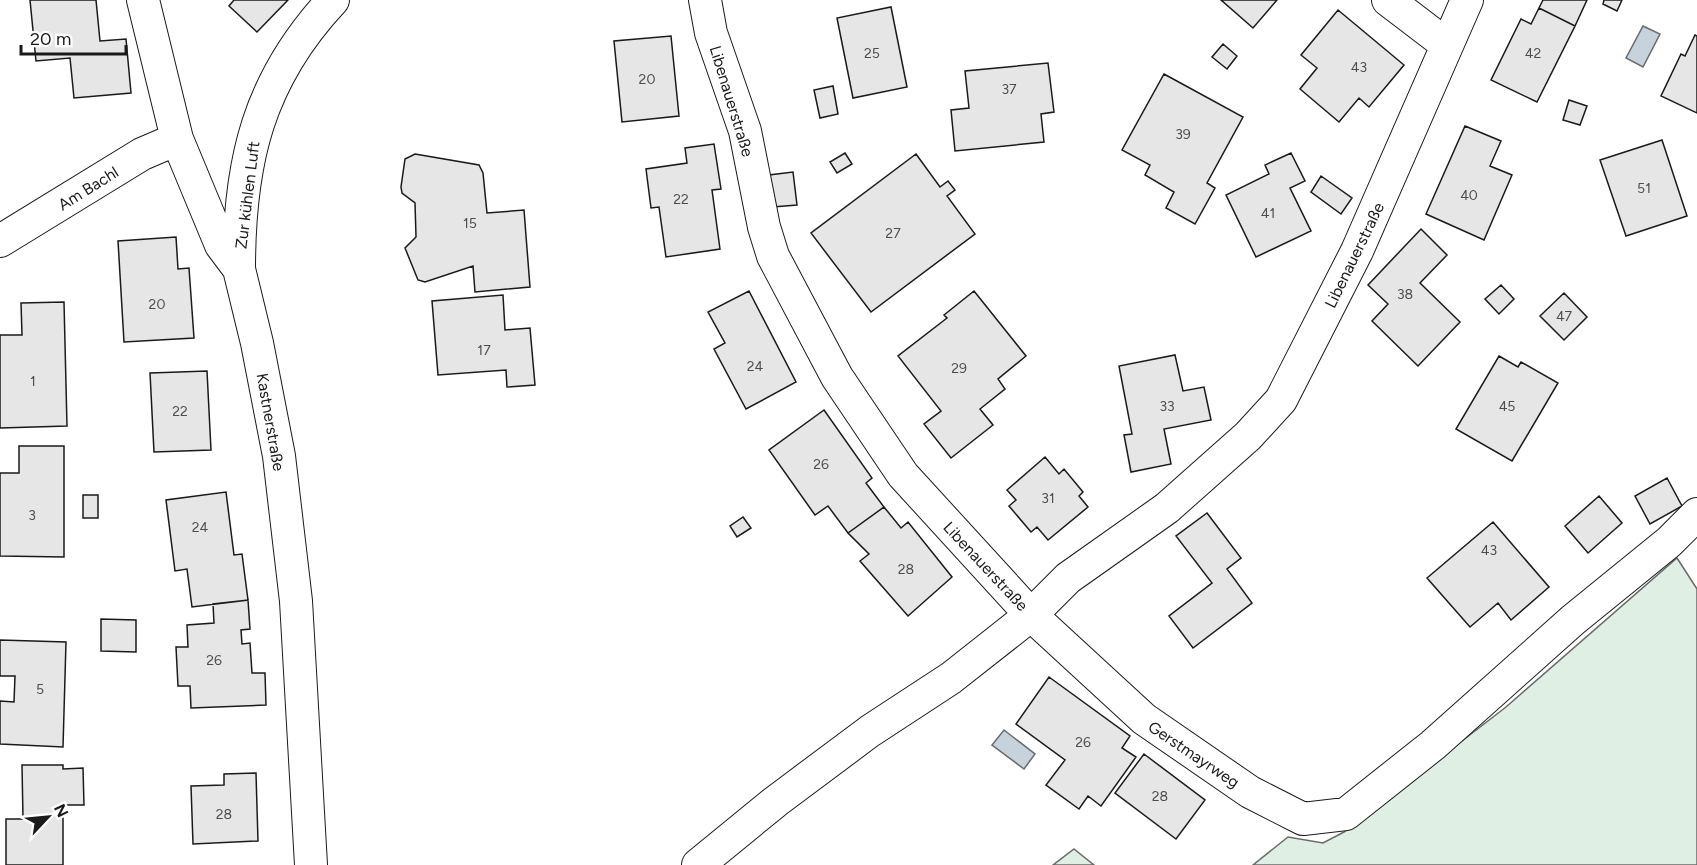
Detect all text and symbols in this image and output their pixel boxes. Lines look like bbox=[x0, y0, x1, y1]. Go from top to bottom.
scale bar bbox=[21, 18, 126, 56]
text: 20 m bbox=[30, 28, 71, 50]
street label: Libenauerstraße bbox=[706, 43, 758, 159]
house number: 25 bbox=[864, 45, 880, 62]
house number: 42 bbox=[1525, 45, 1541, 62]
house number: 43 bbox=[1351, 59, 1367, 76]
house number: 20 bbox=[639, 71, 655, 88]
house number: 37 bbox=[1001, 81, 1017, 98]
house number: 39 bbox=[1175, 126, 1191, 143]
street label: Zur kühlen Luft bbox=[231, 140, 264, 250]
street label: Am Bachl bbox=[55, 162, 122, 214]
house number: 51 bbox=[1637, 180, 1651, 197]
house number: 40 bbox=[1460, 187, 1478, 204]
house number: 22 bbox=[673, 191, 689, 208]
street label: Libenauerstraße bbox=[1321, 199, 1388, 311]
house number: 41 bbox=[1261, 205, 1275, 222]
house number: 15 bbox=[463, 215, 477, 232]
house number: 27 bbox=[885, 225, 901, 242]
house number: 38 bbox=[1397, 286, 1413, 303]
house number: 20 bbox=[149, 296, 165, 313]
house number: 47 bbox=[1556, 308, 1573, 325]
house number: 17 bbox=[477, 342, 491, 359]
house number: 24 bbox=[747, 358, 764, 375]
house number: 29 bbox=[951, 360, 967, 377]
street label: Kastnerstraße bbox=[253, 372, 289, 473]
house number: 1 bbox=[30, 373, 36, 390]
house number: 33 bbox=[1159, 398, 1175, 415]
house number: 45 bbox=[1499, 398, 1515, 415]
house number: 22 bbox=[172, 403, 188, 420]
house number: 26 bbox=[813, 456, 829, 473]
house number: 31 bbox=[1041, 490, 1055, 507]
house number: 3 bbox=[28, 507, 36, 524]
street label: Libenauerstraße bbox=[939, 518, 1032, 615]
house number: 24 bbox=[192, 519, 209, 536]
house number: 43 bbox=[1481, 542, 1497, 559]
house number: 28 bbox=[898, 561, 914, 578]
house number: 26 bbox=[206, 652, 222, 669]
house number: 5 bbox=[36, 681, 44, 698]
street label: Gerstmayrweg bbox=[1145, 717, 1243, 792]
house number: 26 bbox=[1075, 734, 1091, 751]
north arrow bbox=[18, 787, 78, 847]
house number: 28 bbox=[1152, 788, 1168, 805]
text: N bbox=[50, 801, 72, 820]
house number: 28 bbox=[216, 806, 232, 823]

